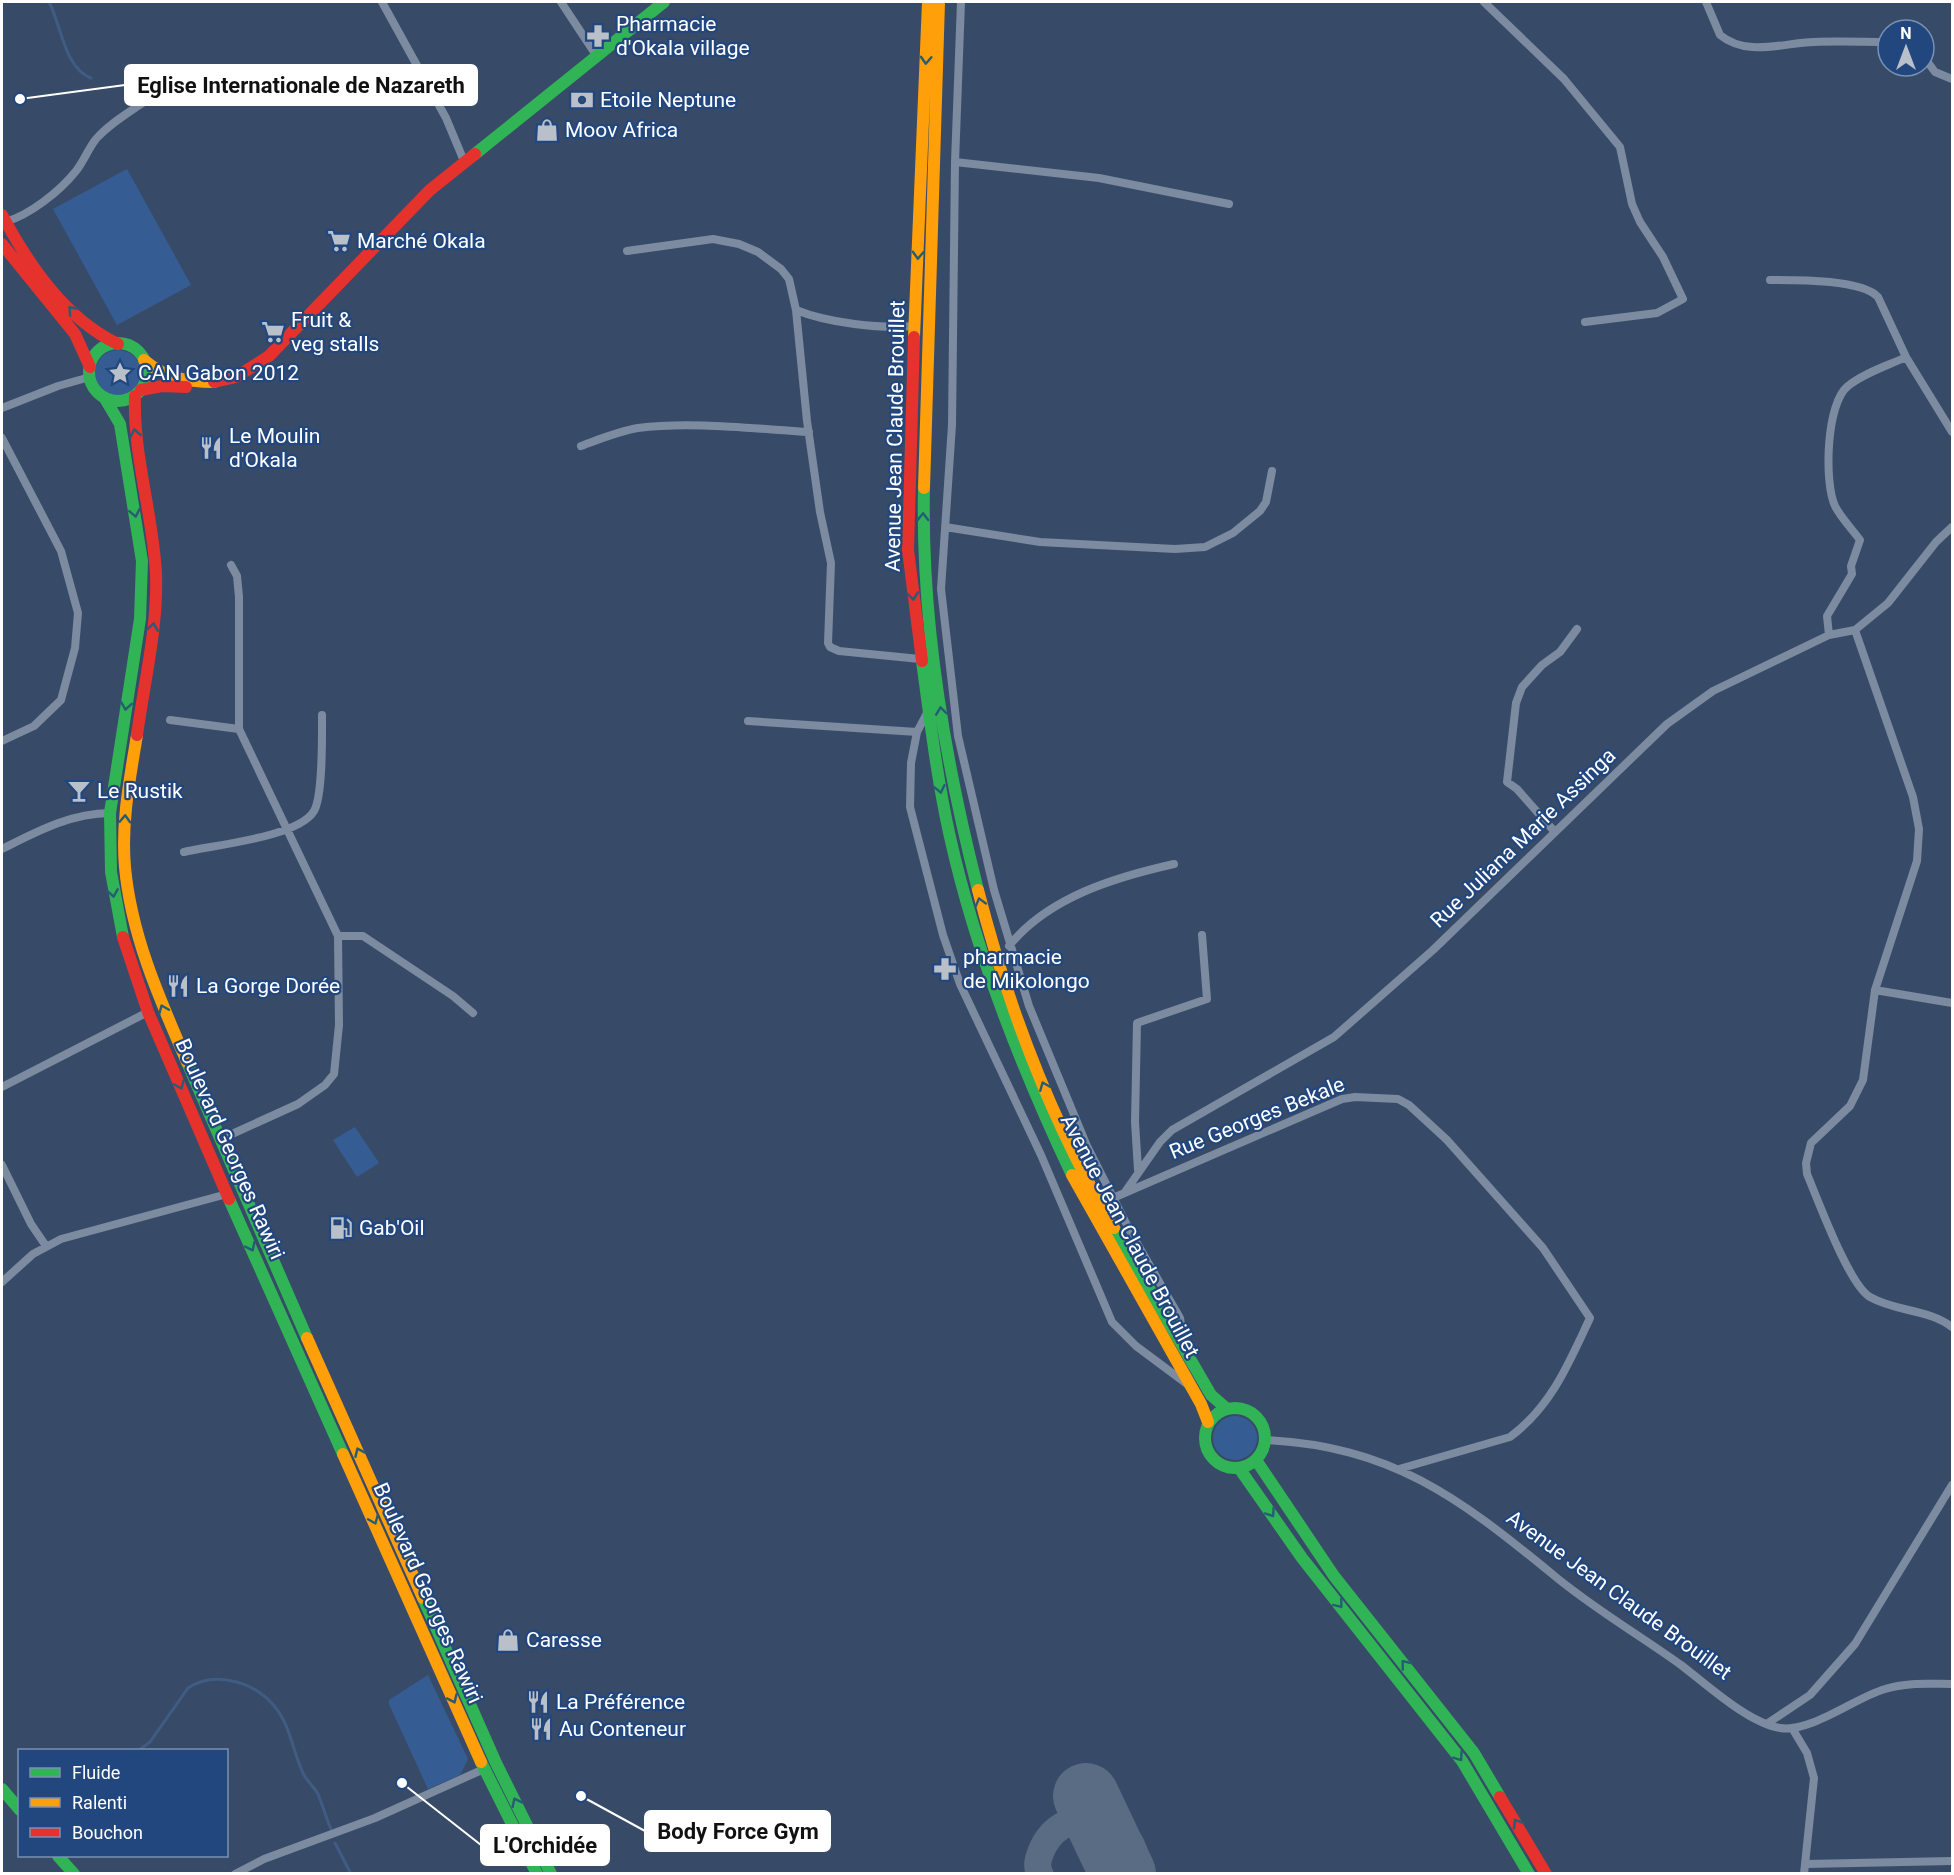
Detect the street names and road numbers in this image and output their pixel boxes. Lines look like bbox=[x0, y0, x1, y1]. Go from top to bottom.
street label: Avenue Jean Claude Brouillet bbox=[881, 300, 909, 572]
street label: Rue Juliana Marie Assinga bbox=[1426, 743, 1620, 933]
street label: Boulevard Georges Rawiri bbox=[170, 1035, 290, 1263]
street label: Rue Georges Bekale bbox=[1166, 1072, 1348, 1164]
street label: Avenue Jean Claude Brouillet bbox=[1056, 1110, 1204, 1362]
street label: Boulevard Georges Rawiri bbox=[368, 1479, 488, 1707]
street label: Avenue Jean Claude Brouillet bbox=[1502, 1505, 1736, 1685]

